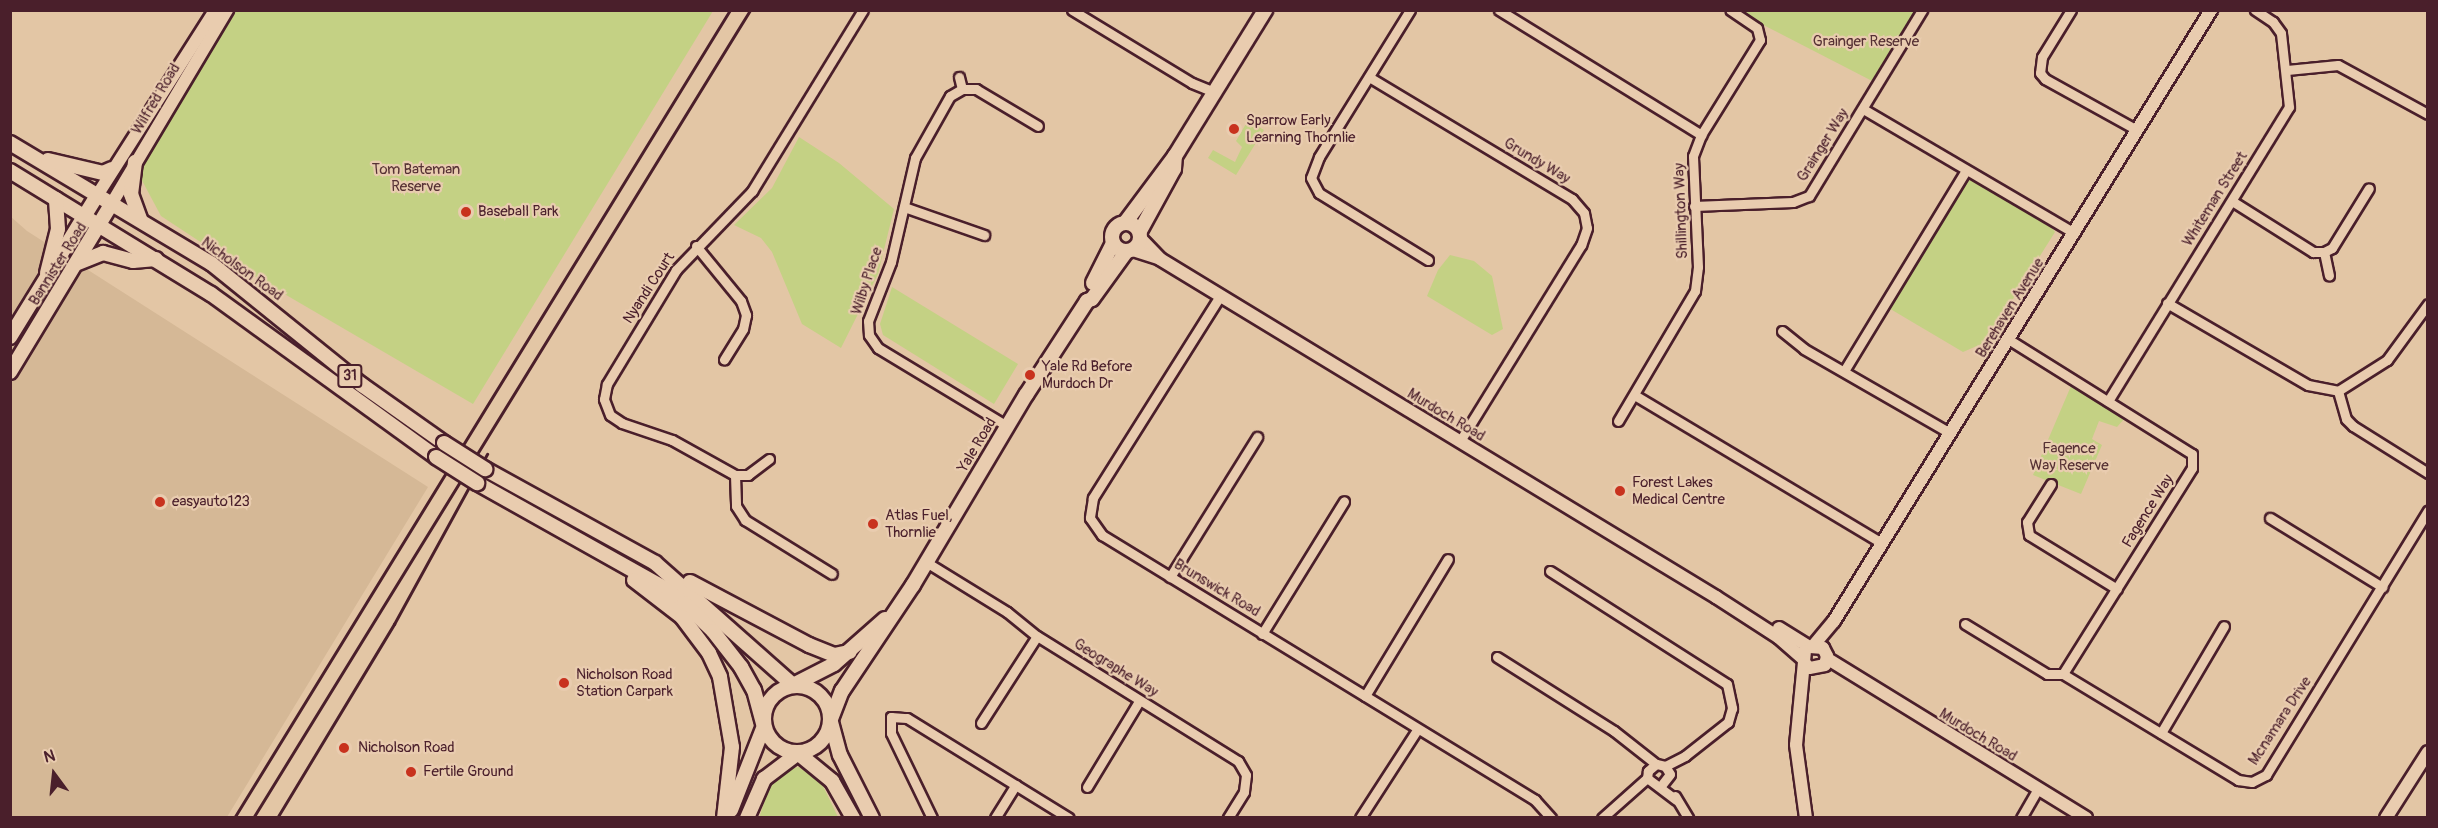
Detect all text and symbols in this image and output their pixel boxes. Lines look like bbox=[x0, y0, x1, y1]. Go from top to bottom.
park label: Grainger Reserve bbox=[1813, 33, 1919, 51]
street label: Wilfred Road bbox=[128, 60, 184, 138]
street label: Grainger Way bbox=[1793, 105, 1853, 185]
place label: Sparrow Early Learning Thornlie bbox=[1246, 111, 1355, 146]
marker: Sparrow Early Learning Thornlie bbox=[1227, 122, 1241, 136]
street label: Grundy Way bbox=[1500, 134, 1574, 188]
street label: Whiteman Street bbox=[2179, 148, 2251, 250]
park label: Tom Bateman Reserve bbox=[372, 160, 460, 195]
street label: Shillington Way bbox=[1670, 163, 1692, 259]
place label: Baseball Park bbox=[478, 203, 559, 221]
marker: Baseball Park bbox=[459, 205, 473, 219]
street label: Bannister Road bbox=[25, 219, 91, 309]
street label: Nicholson Road bbox=[198, 233, 286, 305]
street label: Wilby Place bbox=[848, 245, 886, 317]
street label: Nyandi Court bbox=[619, 249, 679, 327]
street label: Berehaven Avenue bbox=[1972, 255, 2048, 361]
place label: Yale Rd Before Murdoch Dr bbox=[1042, 357, 1132, 392]
road number: 31 bbox=[336, 365, 364, 387]
marker: Yale Rd Before Murdoch Dr bbox=[1023, 368, 1037, 382]
street label: Murdoch Road bbox=[1404, 385, 1488, 445]
street label: Yale Road bbox=[954, 414, 1000, 476]
park label: Fagence Way Reserve bbox=[2029, 439, 2109, 474]
street label: Fagence Way bbox=[2118, 471, 2178, 551]
place label: Forest Lakes Medical Centre bbox=[1632, 473, 1725, 508]
marker: Forest Lakes Medical Centre bbox=[1613, 484, 1627, 498]
place label: easyauto123 bbox=[172, 493, 250, 511]
marker: easyauto123 bbox=[153, 495, 167, 509]
place label: Atlas Fuel, Thornlie bbox=[885, 506, 953, 541]
marker: Atlas Fuel, Thornlie bbox=[866, 517, 880, 531]
street label: Brunswick Road bbox=[1171, 555, 1263, 621]
street label: Geographe Way bbox=[1070, 635, 1162, 701]
place label: Nicholson Road Station Carpark bbox=[576, 665, 673, 700]
street label: Mcnamara Drive bbox=[2245, 673, 2315, 769]
marker: Nicholson Road Station Carpark bbox=[557, 676, 571, 690]
street label: Murdoch Road bbox=[1936, 705, 2020, 765]
marker: Nicholson Road bbox=[335, 739, 353, 757]
place label: Nicholson Road bbox=[358, 739, 455, 757]
north arrow bbox=[24, 744, 84, 804]
text: N bbox=[42, 746, 57, 768]
place label: Fertile Ground bbox=[423, 763, 514, 781]
marker: Fertile Ground bbox=[404, 765, 418, 779]

